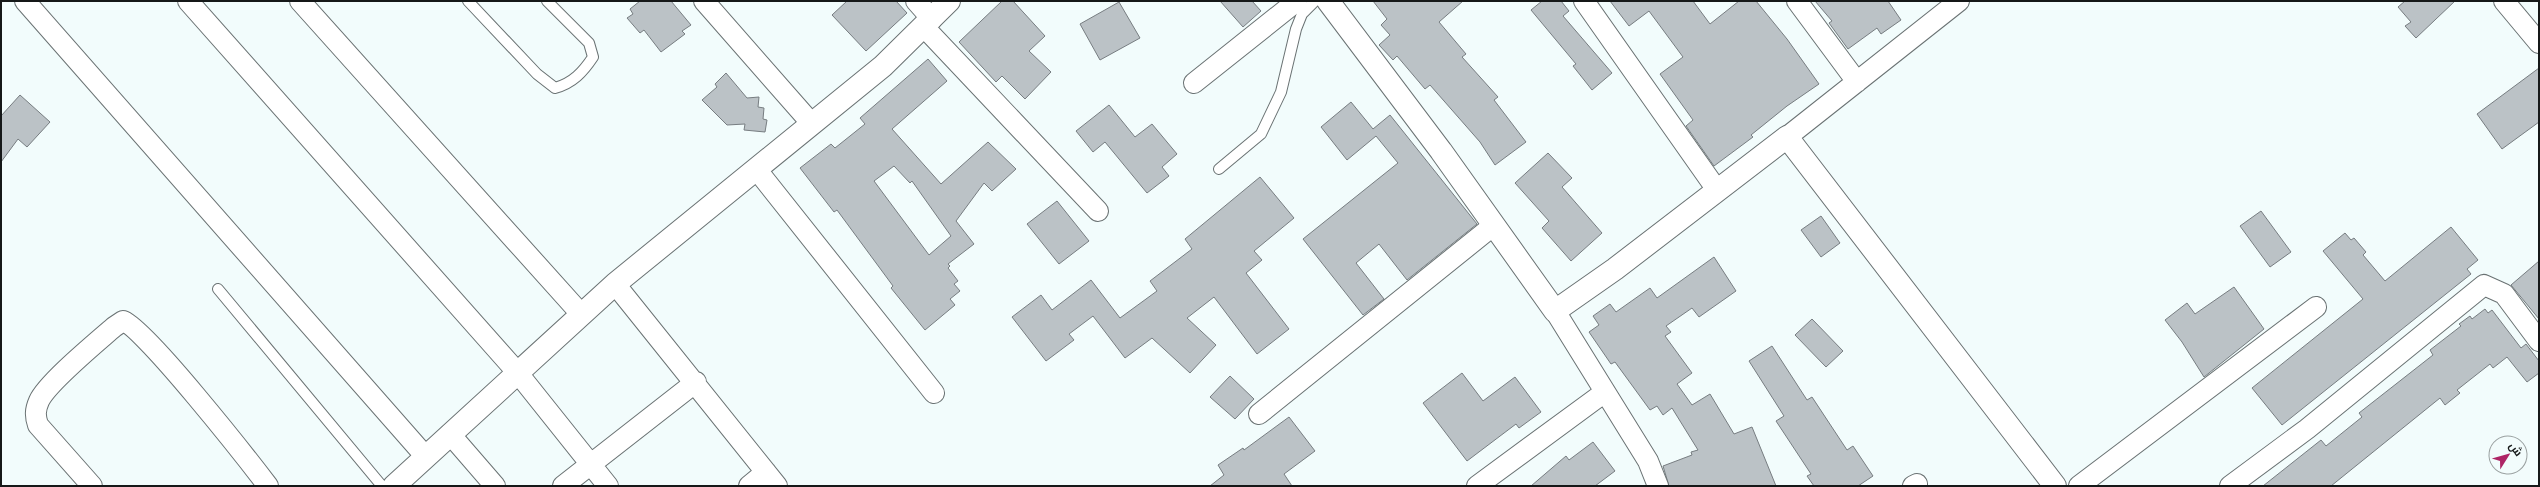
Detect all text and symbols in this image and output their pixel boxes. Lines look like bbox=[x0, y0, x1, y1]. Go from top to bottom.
north arrow bbox=[2488, 435, 2528, 475]
text: ش bbox=[2506, 439, 2526, 459]

